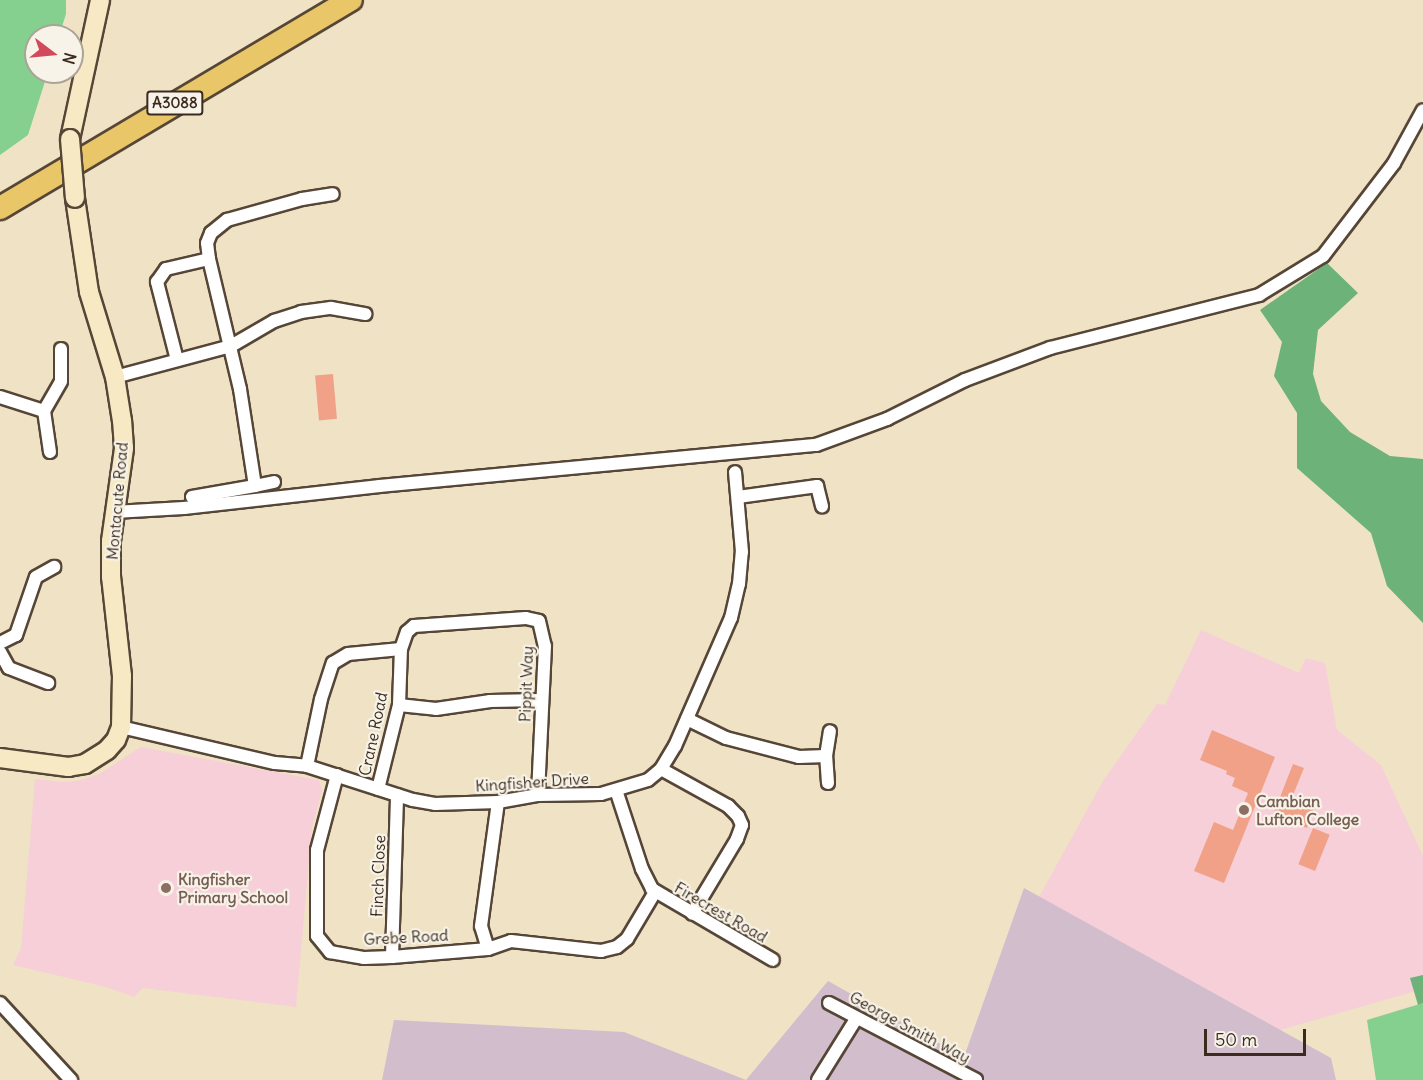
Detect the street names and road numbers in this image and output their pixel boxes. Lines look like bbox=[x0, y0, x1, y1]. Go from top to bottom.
road number: A3088 bbox=[145, 91, 205, 115]
street label: Montacute Road bbox=[102, 441, 132, 561]
street label: Pippit Way bbox=[515, 645, 537, 723]
street label: Crane Road bbox=[355, 690, 391, 778]
street label: Kingfisher Drive bbox=[475, 768, 589, 796]
street label: Finch Close bbox=[367, 835, 389, 917]
street label: Firecrest Road bbox=[671, 878, 771, 946]
street label: Grebe Road bbox=[363, 925, 449, 949]
street label: George Smith Way bbox=[846, 987, 974, 1067]

